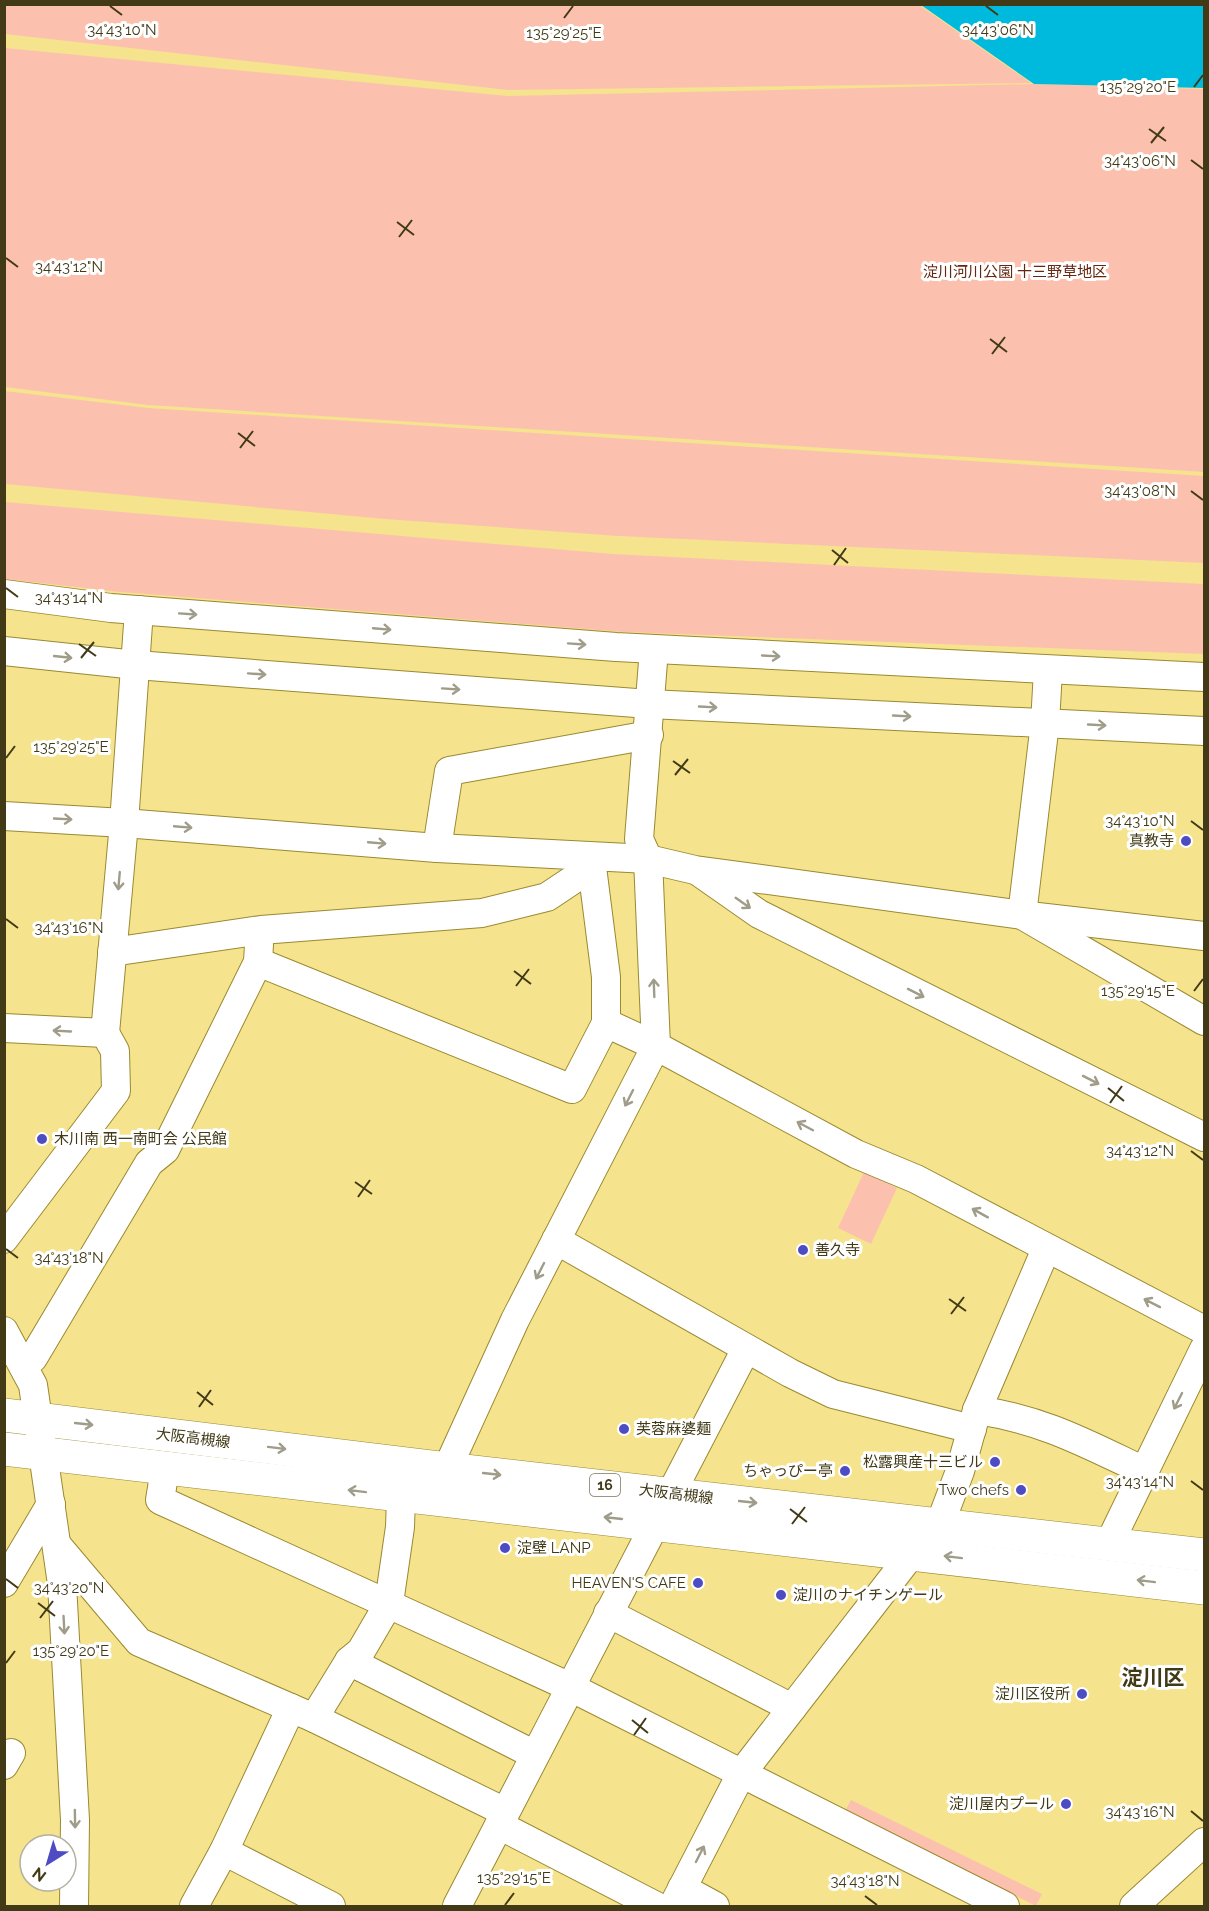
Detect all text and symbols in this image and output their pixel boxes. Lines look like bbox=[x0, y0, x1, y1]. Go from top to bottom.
text: 34°43'10"N bbox=[87, 21, 157, 39]
text: 34°43'06"N bbox=[962, 21, 1034, 39]
text: 135°29'25"E bbox=[526, 24, 602, 42]
text: 135°29'20"E bbox=[1100, 78, 1176, 96]
text: 34°43'06"N bbox=[1104, 152, 1176, 170]
text: 34°43'12"N bbox=[35, 258, 103, 276]
park label: 淀川河川公園 十三野草地区 bbox=[923, 263, 1107, 281]
text: 34°43'08"N bbox=[1104, 482, 1176, 500]
text: 34°43'14"N bbox=[35, 589, 103, 607]
one-way arrow bbox=[177, 609, 197, 620]
one-way arrow bbox=[372, 624, 392, 635]
one-way arrow bbox=[566, 639, 586, 650]
one-way arrow bbox=[761, 650, 781, 661]
one-way arrow bbox=[52, 652, 72, 663]
one-way arrow bbox=[246, 669, 266, 680]
one-way arrow bbox=[441, 684, 461, 695]
one-way arrow bbox=[697, 701, 717, 712]
one-way arrow bbox=[892, 711, 912, 722]
one-way arrow bbox=[1087, 720, 1107, 731]
text: 135°29'25"E bbox=[33, 738, 109, 756]
text: 34°43'10"N bbox=[1105, 812, 1175, 830]
one-way arrow bbox=[52, 814, 72, 825]
one-way arrow bbox=[172, 822, 192, 833]
place label: 真教寺 bbox=[1129, 832, 1174, 850]
marker: 真教寺 bbox=[1179, 834, 1193, 848]
one-way arrow bbox=[367, 838, 386, 849]
one-way arrow bbox=[113, 871, 124, 890]
one-way arrow bbox=[735, 897, 751, 909]
text: 34°43'16"N bbox=[34, 919, 104, 937]
one-way arrow bbox=[649, 978, 660, 998]
text: 135°29'15"E bbox=[1101, 982, 1175, 1000]
one-way arrow bbox=[907, 987, 925, 999]
one-way arrow bbox=[52, 1025, 72, 1036]
one-way arrow bbox=[1081, 1075, 1099, 1086]
one-way arrow bbox=[623, 1089, 635, 1107]
one-way arrow bbox=[797, 1120, 815, 1131]
place label: 木川南 西一南町会 公民館 bbox=[54, 1130, 227, 1148]
marker: 木川南 西一南町会 公民館 bbox=[35, 1132, 49, 1146]
text: 34°43'12"N bbox=[1106, 1142, 1174, 1160]
one-way arrow bbox=[972, 1206, 989, 1218]
place label: 善久寺 bbox=[815, 1241, 860, 1259]
marker: 善久寺 bbox=[796, 1243, 810, 1257]
text: 34°43'18"N bbox=[34, 1249, 104, 1267]
one-way arrow bbox=[534, 1262, 546, 1279]
one-way arrow bbox=[1144, 1297, 1162, 1309]
one-way arrow bbox=[1172, 1391, 1183, 1409]
one-way arrow bbox=[73, 1419, 93, 1430]
place label: 芙蓉麻婆麺 bbox=[636, 1420, 711, 1438]
marker: 芙蓉麻婆麺 bbox=[617, 1422, 631, 1436]
street label: 大阪高槻線 bbox=[155, 1424, 231, 1452]
one-way arrow bbox=[267, 1443, 286, 1454]
place label: 松露興産十三ビル bbox=[863, 1453, 983, 1471]
marker: 松露興産十三ビル bbox=[988, 1455, 1002, 1469]
place label: ちゃっぴー亭 bbox=[743, 1462, 833, 1480]
marker: ちゃっぴー亭 bbox=[838, 1464, 852, 1478]
one-way arrow bbox=[481, 1469, 501, 1480]
text: 34°43'14"N bbox=[1106, 1473, 1174, 1491]
road number: 16 bbox=[590, 1474, 620, 1496]
street label: 大阪高槻線 bbox=[638, 1480, 714, 1508]
place label: Two chefs bbox=[938, 1481, 1009, 1499]
marker: Two chefs bbox=[1014, 1483, 1028, 1497]
one-way arrow bbox=[347, 1486, 367, 1497]
one-way arrow bbox=[737, 1497, 757, 1508]
one-way arrow bbox=[604, 1513, 624, 1524]
place label: 淀壁 LANP bbox=[517, 1539, 591, 1557]
marker: 淀壁 LANP bbox=[498, 1541, 512, 1555]
one-way arrow bbox=[944, 1551, 963, 1562]
place label: HEAVEN'S CAFE bbox=[572, 1574, 686, 1592]
one-way arrow bbox=[1137, 1575, 1157, 1586]
marker: HEAVEN'S CAFE bbox=[691, 1576, 705, 1590]
text: 34°43'20"N bbox=[34, 1579, 104, 1597]
place label: 淀川のナイチンゲール bbox=[793, 1586, 943, 1604]
marker: 淀川のナイチンゲール bbox=[774, 1588, 788, 1602]
one-way arrow bbox=[59, 1614, 70, 1634]
text: 135°29'20"E bbox=[33, 1642, 109, 1660]
district label: 淀川区 bbox=[1122, 1665, 1185, 1690]
place label: 淀川区役所 bbox=[995, 1685, 1070, 1703]
marker: 淀川区役所 bbox=[1075, 1687, 1089, 1701]
place label: 淀川屋内プール bbox=[949, 1795, 1054, 1813]
marker: 淀川屋内プール bbox=[1059, 1797, 1073, 1811]
text: 34°43'16"N bbox=[1105, 1803, 1175, 1821]
one-way arrow bbox=[69, 1809, 81, 1829]
north arrow bbox=[18, 1833, 78, 1893]
one-way arrow bbox=[695, 1846, 706, 1864]
text: N bbox=[29, 1863, 50, 1886]
text: 135°29'15"E bbox=[477, 1869, 551, 1887]
text: 34°43'18"N bbox=[830, 1872, 900, 1890]

